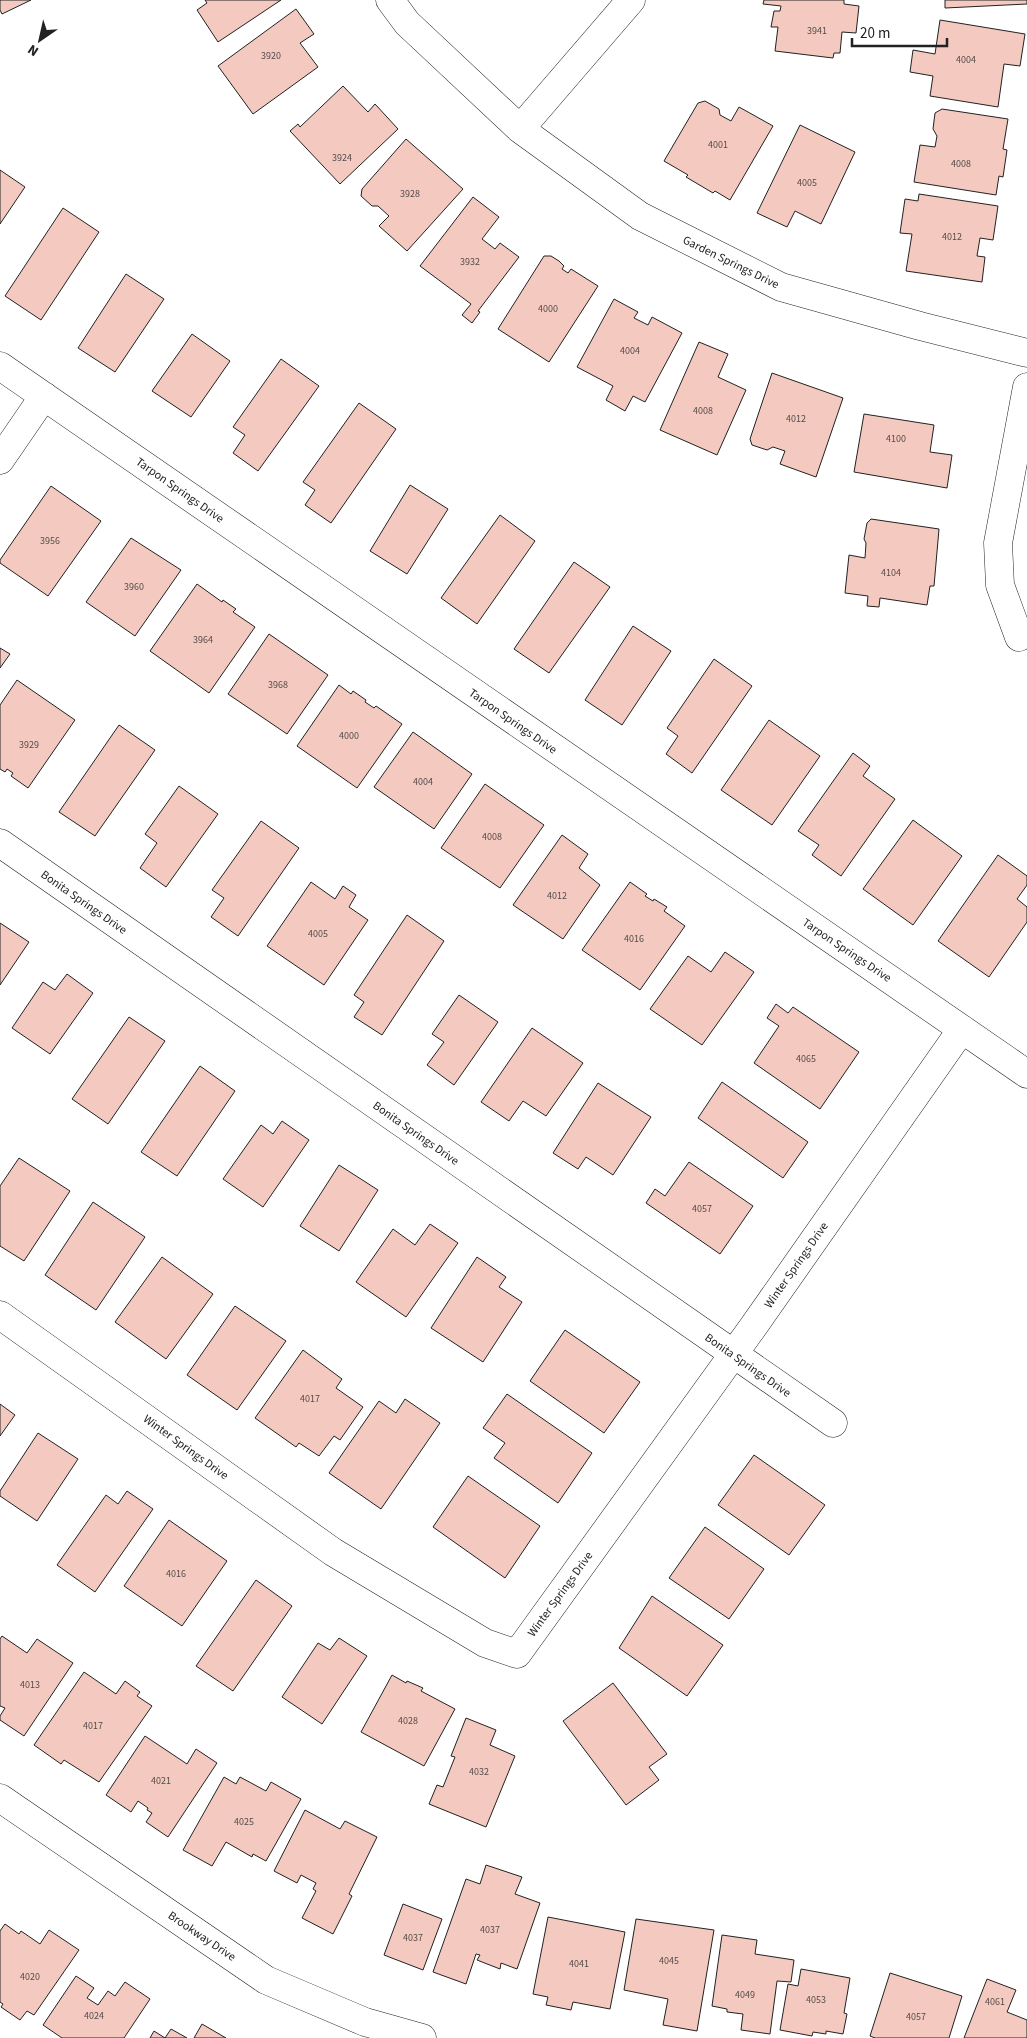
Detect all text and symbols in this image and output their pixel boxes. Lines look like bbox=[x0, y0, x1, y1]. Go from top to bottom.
north arrow bbox=[15, 15, 65, 65]
scale bar bbox=[852, 15, 947, 47]
text: 20 m bbox=[860, 23, 890, 44]
house number: 3941 bbox=[807, 24, 827, 38]
text: N bbox=[24, 39, 43, 61]
house number: 3920 bbox=[261, 49, 281, 63]
house number: 4004 bbox=[956, 53, 976, 67]
house number: 4001 bbox=[708, 138, 728, 152]
house number: 3924 bbox=[332, 151, 352, 165]
house number: 4008 bbox=[951, 157, 971, 171]
house number: 4005 bbox=[797, 176, 817, 190]
house number: 3928 bbox=[400, 187, 420, 201]
house number: 4012 bbox=[942, 230, 962, 244]
street label: Garden Springs Drive bbox=[680, 232, 782, 293]
house number: 3932 bbox=[460, 255, 480, 269]
house number: 4000 bbox=[538, 302, 558, 316]
house number: 4004 bbox=[620, 344, 640, 358]
house number: 4008 bbox=[693, 404, 713, 418]
house number: 4012 bbox=[786, 412, 806, 426]
house number: 4100 bbox=[886, 432, 906, 446]
street label: Tarpon Springs Drive bbox=[132, 454, 227, 527]
house number: 3956 bbox=[40, 534, 60, 548]
house number: 4104 bbox=[881, 566, 901, 580]
house number: 3960 bbox=[124, 580, 144, 594]
house number: 3964 bbox=[193, 633, 213, 647]
house number: 3968 bbox=[268, 678, 288, 692]
street label: Tarpon Springs Drive bbox=[465, 685, 560, 758]
house number: 4000 bbox=[339, 729, 359, 743]
house number: 3929 bbox=[19, 738, 39, 752]
house number: 4004 bbox=[413, 775, 433, 789]
house number: 4008 bbox=[482, 830, 502, 844]
street label: Bonita Springs Drive bbox=[37, 866, 130, 939]
house number: 4012 bbox=[547, 889, 567, 903]
street label: Tarpon Springs Drive bbox=[799, 914, 895, 987]
house number: 4005 bbox=[308, 927, 328, 941]
house number: 4016 bbox=[624, 932, 644, 946]
house number: 4065 bbox=[796, 1052, 816, 1066]
street label: Bonita Springs Drive bbox=[369, 1097, 462, 1170]
house number: 4057 bbox=[692, 1202, 712, 1216]
street label: Winter Springs Drive bbox=[760, 1219, 833, 1312]
street label: Bonita Springs Drive bbox=[701, 1329, 794, 1402]
house number: 4017 bbox=[300, 1392, 320, 1406]
street label: Winter Springs Drive bbox=[140, 1411, 232, 1484]
street label: Winter Springs Drive bbox=[524, 1548, 597, 1640]
house number: 4016 bbox=[166, 1567, 186, 1581]
house number: 4013 bbox=[20, 1678, 40, 1692]
house number: 4028 bbox=[398, 1714, 418, 1728]
house number: 4017 bbox=[83, 1719, 103, 1733]
house number: 4032 bbox=[469, 1765, 489, 1779]
house number: 4021 bbox=[151, 1774, 171, 1788]
house number: 4025 bbox=[234, 1815, 254, 1829]
street label: Brookway Drive bbox=[164, 1907, 239, 1965]
house number: 4037 bbox=[480, 1923, 500, 1937]
house number: 4037 bbox=[403, 1931, 423, 1945]
house number: 4045 bbox=[659, 1954, 679, 1968]
house number: 4041 bbox=[569, 1957, 589, 1971]
house number: 4020 bbox=[20, 1970, 40, 1984]
house number: 4049 bbox=[735, 1988, 755, 2002]
house number: 4053 bbox=[806, 1993, 826, 2007]
house number: 4061 bbox=[985, 1995, 1005, 2009]
house number: 4024 bbox=[84, 2009, 104, 2023]
house number: 4057 bbox=[906, 2010, 926, 2024]

